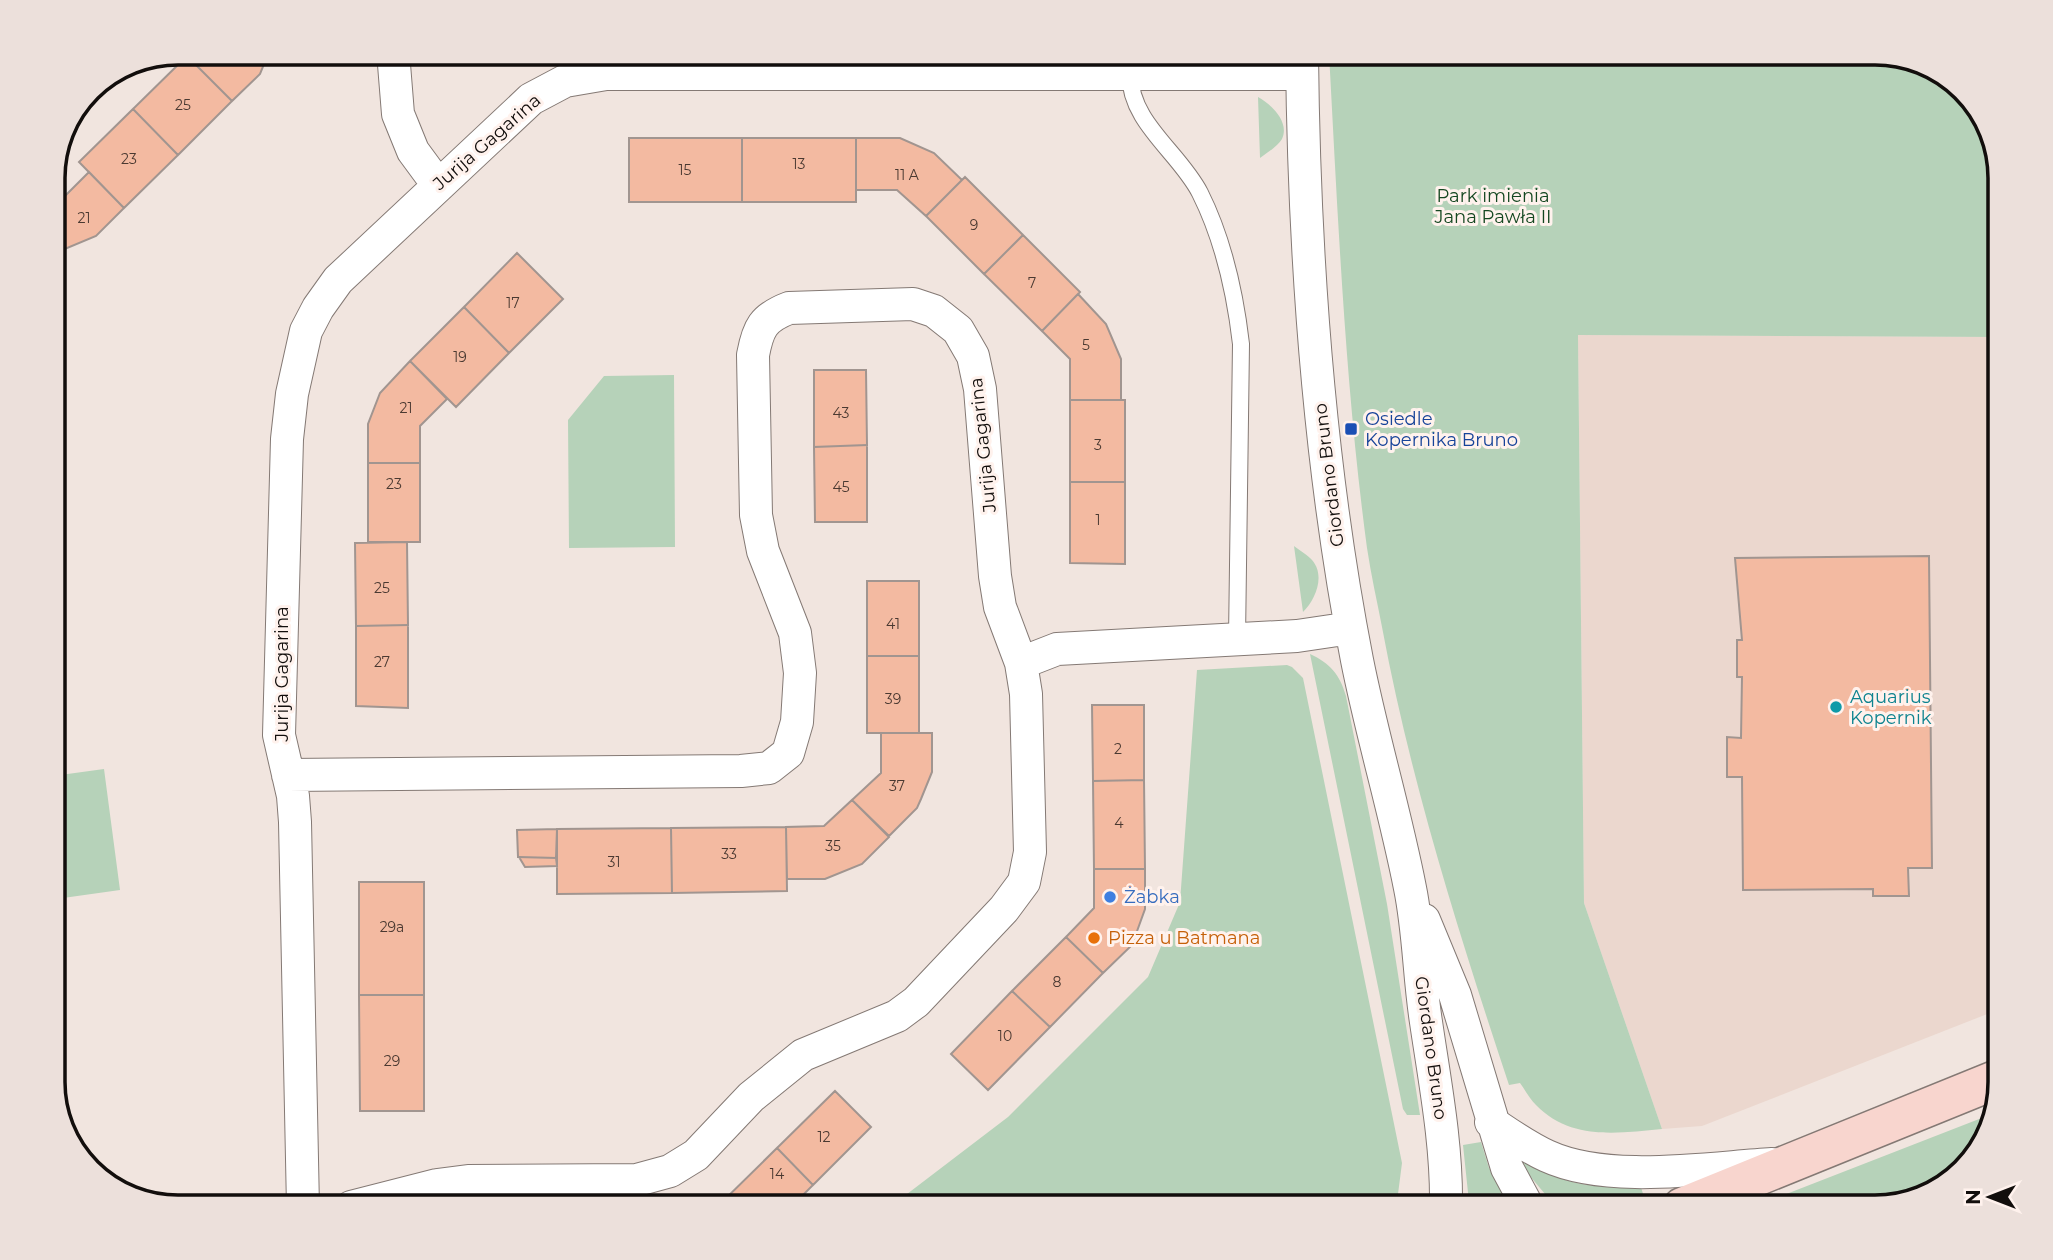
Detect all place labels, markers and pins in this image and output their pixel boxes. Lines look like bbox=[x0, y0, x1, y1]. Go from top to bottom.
place label: Osiedle Kopernika Bruno bbox=[1365, 408, 1518, 451]
marker: Osiedle Kopernika Bruno bbox=[1343, 421, 1359, 437]
place label: Aquarius Kopernik bbox=[1850, 686, 1932, 729]
marker: Aquarius Kopernik bbox=[1828, 699, 1844, 715]
place label: Żabka bbox=[1124, 886, 1180, 908]
marker: Żabka bbox=[1102, 889, 1118, 905]
place label: Pizza u Batmana bbox=[1108, 927, 1260, 949]
marker: Pizza u Batmana bbox=[1086, 930, 1102, 946]

